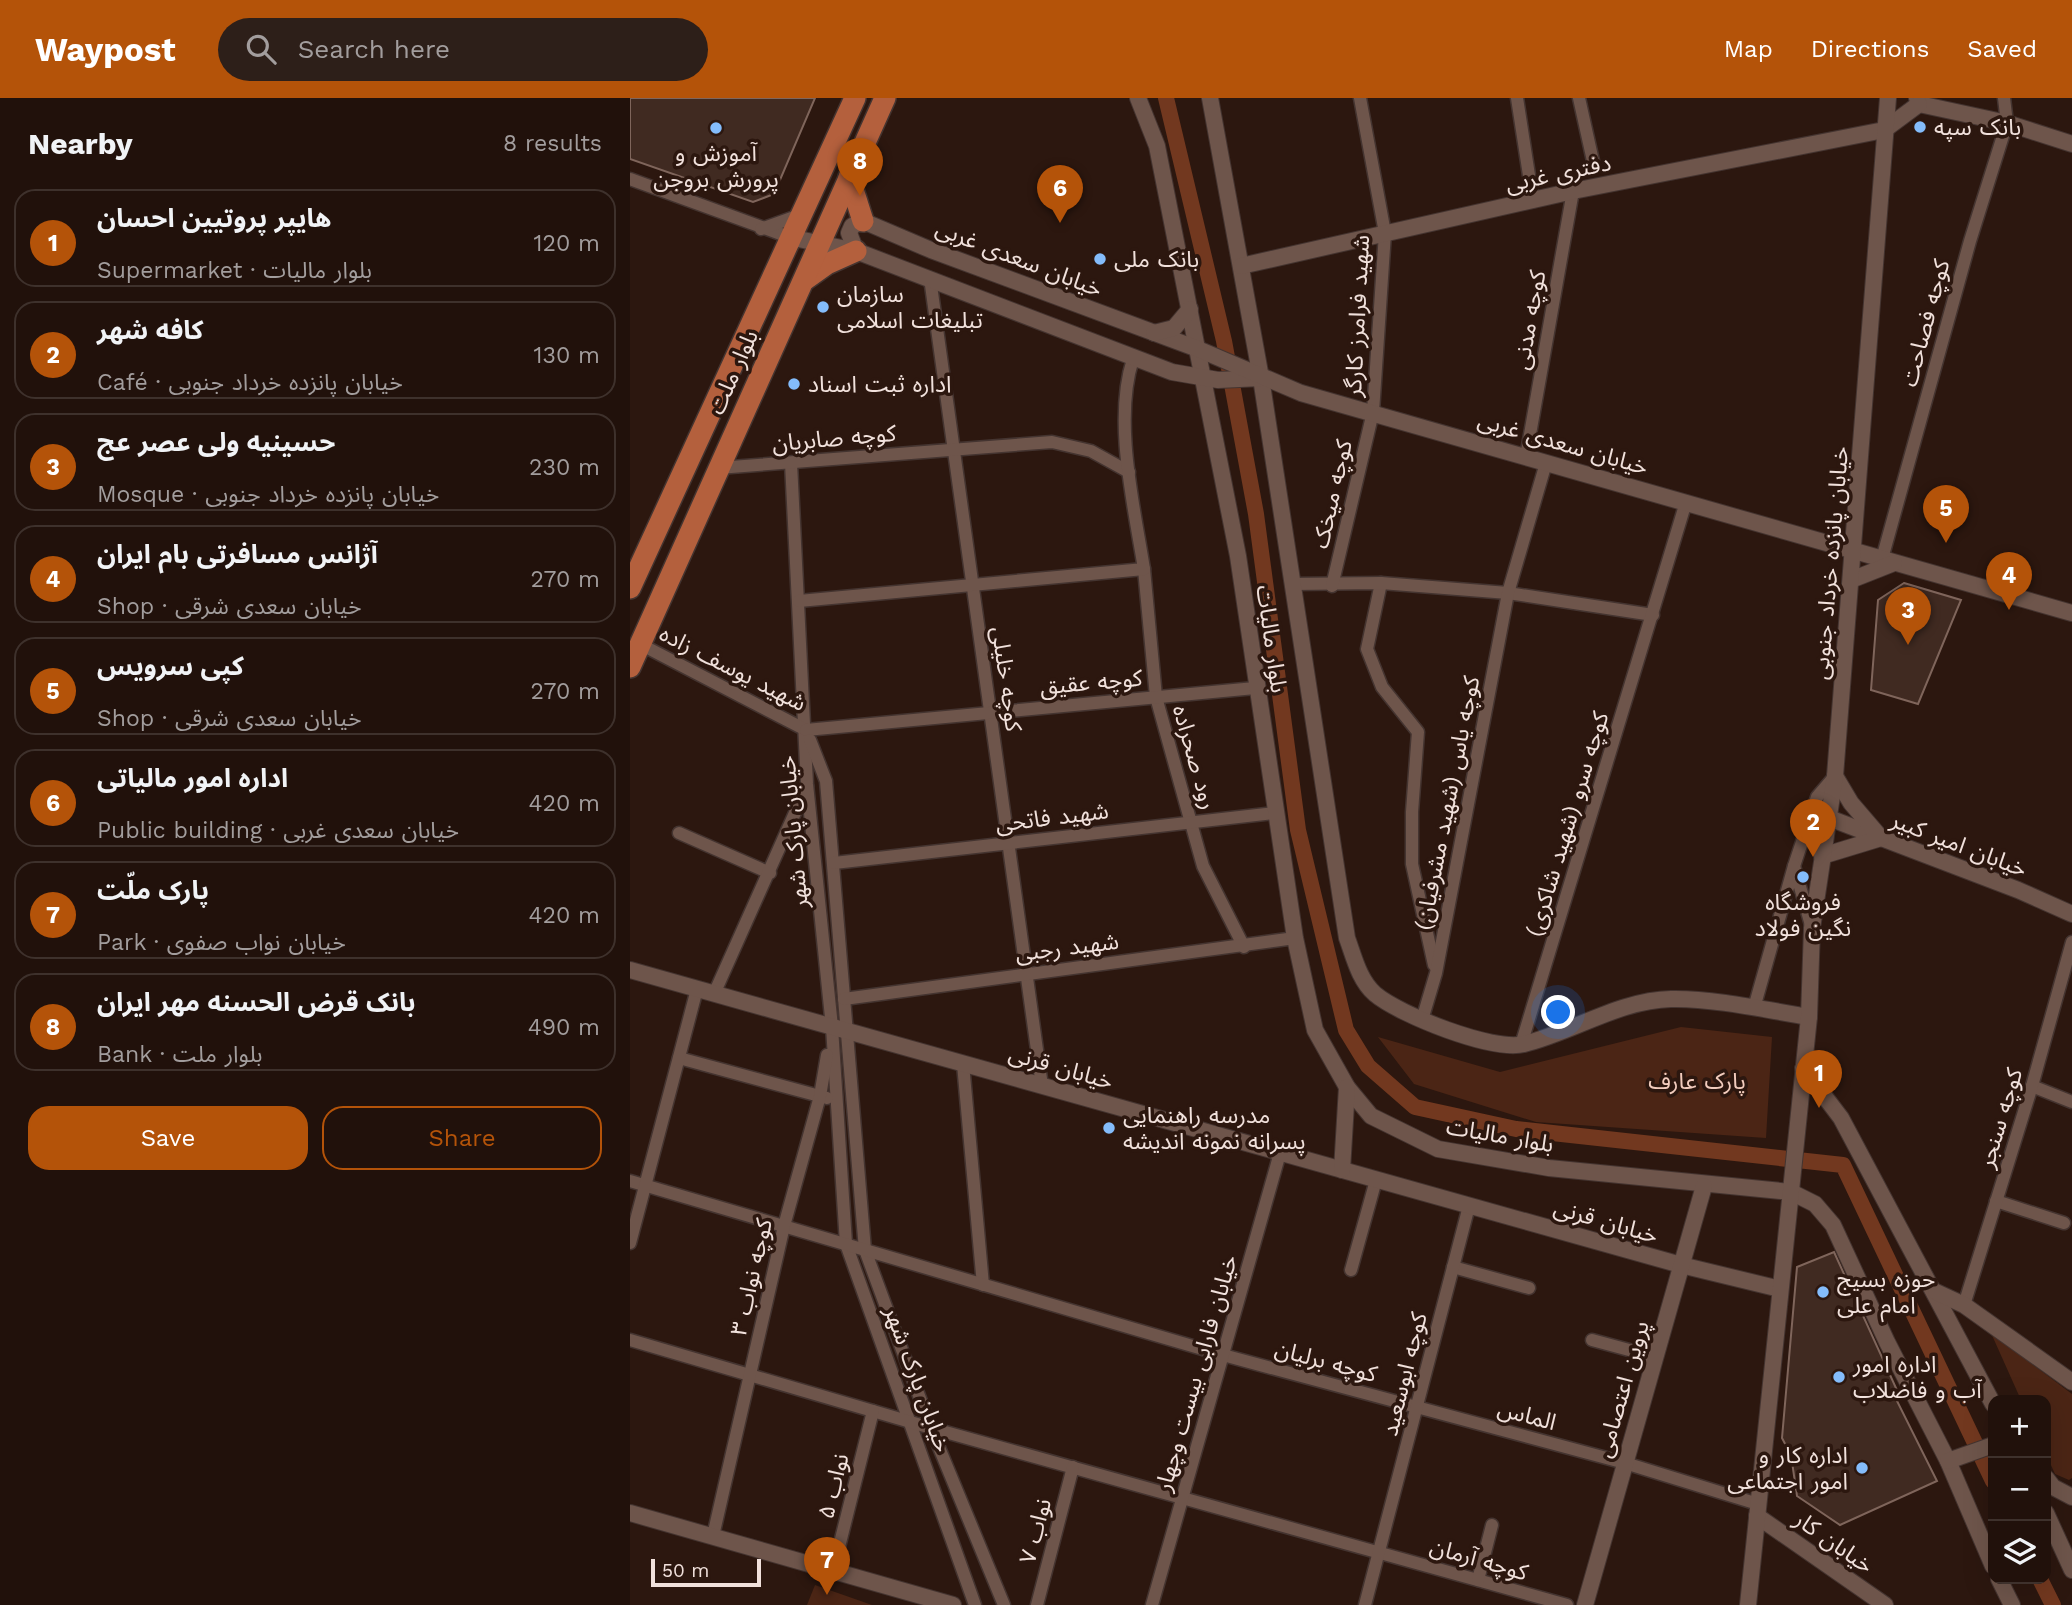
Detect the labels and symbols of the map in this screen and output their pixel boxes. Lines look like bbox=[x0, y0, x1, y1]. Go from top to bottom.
place label: بانک سپه bbox=[1934, 114, 2021, 142]
marker: بانک سپه bbox=[1912, 119, 1928, 135]
marker: آموزش و پرورش بروجن bbox=[708, 120, 724, 136]
pin: 8 bbox=[837, 138, 883, 196]
place label: آموزش و پرورش بروجن bbox=[653, 140, 779, 194]
street label: دفتری غربی bbox=[1503, 149, 1613, 198]
pin: 6 bbox=[1037, 165, 1083, 223]
street label: خیابان سعدی غربی bbox=[932, 214, 1106, 303]
street label: شهید فرامرز کارگر bbox=[1340, 234, 1375, 399]
place label: بانک ملی bbox=[1114, 246, 1199, 273]
marker: بانک ملی bbox=[1092, 251, 1108, 267]
street label: کوچه فصاحت bbox=[1896, 256, 1957, 390]
street label: کوچه مدنی bbox=[1507, 268, 1553, 372]
place label: سازمان تبلیغات اسلامی bbox=[837, 281, 983, 334]
marker: سازمان تبلیغات اسلامی bbox=[815, 299, 831, 315]
street label: بلوار ملت bbox=[703, 326, 764, 419]
place label: اداره ثبت اسناد bbox=[808, 371, 951, 398]
marker: اداره ثبت اسناد bbox=[786, 376, 802, 392]
street label: خیابان سعدی غربی bbox=[1475, 406, 1651, 481]
street label: کوچه صابریان bbox=[771, 420, 898, 458]
street label: کوچه میخک bbox=[1307, 437, 1359, 551]
street label: خیابان پانزده خرداد جنوبی bbox=[1807, 445, 1855, 681]
pin: 5 bbox=[1923, 485, 1969, 543]
pin: 4 bbox=[1986, 552, 2032, 610]
street label: بلوار مالیات bbox=[1251, 583, 1292, 695]
pin: 3 bbox=[1885, 587, 1931, 645]
street label: شهید یوسف زاده bbox=[655, 620, 811, 717]
street label: کوچه خلیلی bbox=[985, 625, 1027, 734]
street label: کوچه عقیق bbox=[1039, 665, 1144, 702]
street label: کوچه یاس (شهید مشرفیان) bbox=[1410, 673, 1486, 932]
street label: رود صحراده bbox=[1167, 702, 1222, 812]
street label: کوچه سرو (شهید شاکری) bbox=[1520, 708, 1616, 940]
street label: خیابان پارک شهر bbox=[773, 754, 815, 910]
street label: شهید فاتحی bbox=[994, 797, 1110, 838]
pin: 2 bbox=[1790, 799, 1836, 857]
street label: خیابان امیر کبیر bbox=[1886, 806, 2031, 883]
marker: فروشگاه نگین فولاد bbox=[1795, 869, 1811, 885]
place label: فروشگاه نگین فولاد bbox=[1755, 889, 1851, 942]
street label: شهید رجبی bbox=[1014, 928, 1120, 967]
your location bbox=[1541, 995, 1575, 1029]
street label: خیابان قرنی bbox=[1006, 1040, 1116, 1095]
pin: 1 bbox=[1796, 1050, 1842, 1108]
street label: کوچه سنجر bbox=[1972, 1065, 2030, 1172]
park label: پارک عارف bbox=[1648, 1068, 1746, 1096]
place label: مدرسه راهنمایی پسرانه نمونه اندیشه bbox=[1123, 1102, 1306, 1156]
street label: بلوار مالیات bbox=[1444, 1113, 1556, 1158]
marker: مدرسه راهنمایی پسرانه نمونه اندیشه bbox=[1101, 1120, 1117, 1136]
street label: خیابان قرنی bbox=[1551, 1194, 1661, 1249]
street label: کوچه نواب ۳ bbox=[725, 1215, 779, 1338]
street label: خیابان فارابی بیست وچهار bbox=[1150, 1252, 1244, 1496]
place label: حوزه بسیج امام علی bbox=[1837, 1266, 1935, 1323]
marker: حوزه بسیج امام علی bbox=[1815, 1284, 1831, 1300]
street label: خیابان پارک شهر bbox=[877, 1302, 956, 1456]
street label: کوچه ابوسعید bbox=[1376, 1309, 1434, 1439]
street label: پروین اعتصامی bbox=[1590, 1318, 1656, 1461]
street label: کوچه برلیان bbox=[1272, 1335, 1380, 1389]
place label: اداره امور آب و فاضلاب bbox=[1852, 1351, 1983, 1404]
marker: اداره امور آب و فاضلاب bbox=[1831, 1369, 1847, 1385]
street label: الماس bbox=[1495, 1395, 1559, 1436]
place label: اداره کار و امور اجتماعی bbox=[1727, 1442, 1848, 1495]
street label: نواب ۵ bbox=[812, 1451, 855, 1522]
marker: اداره کار و امور اجتماعی bbox=[1854, 1460, 1870, 1476]
street label: نواب ۷ bbox=[1014, 1496, 1057, 1567]
street label: خیابان کار bbox=[1788, 1505, 1878, 1579]
street label: کوچه آرمان bbox=[1427, 1533, 1531, 1587]
pin: 7 bbox=[804, 1537, 850, 1595]
scale bar bbox=[651, 1556, 761, 1588]

